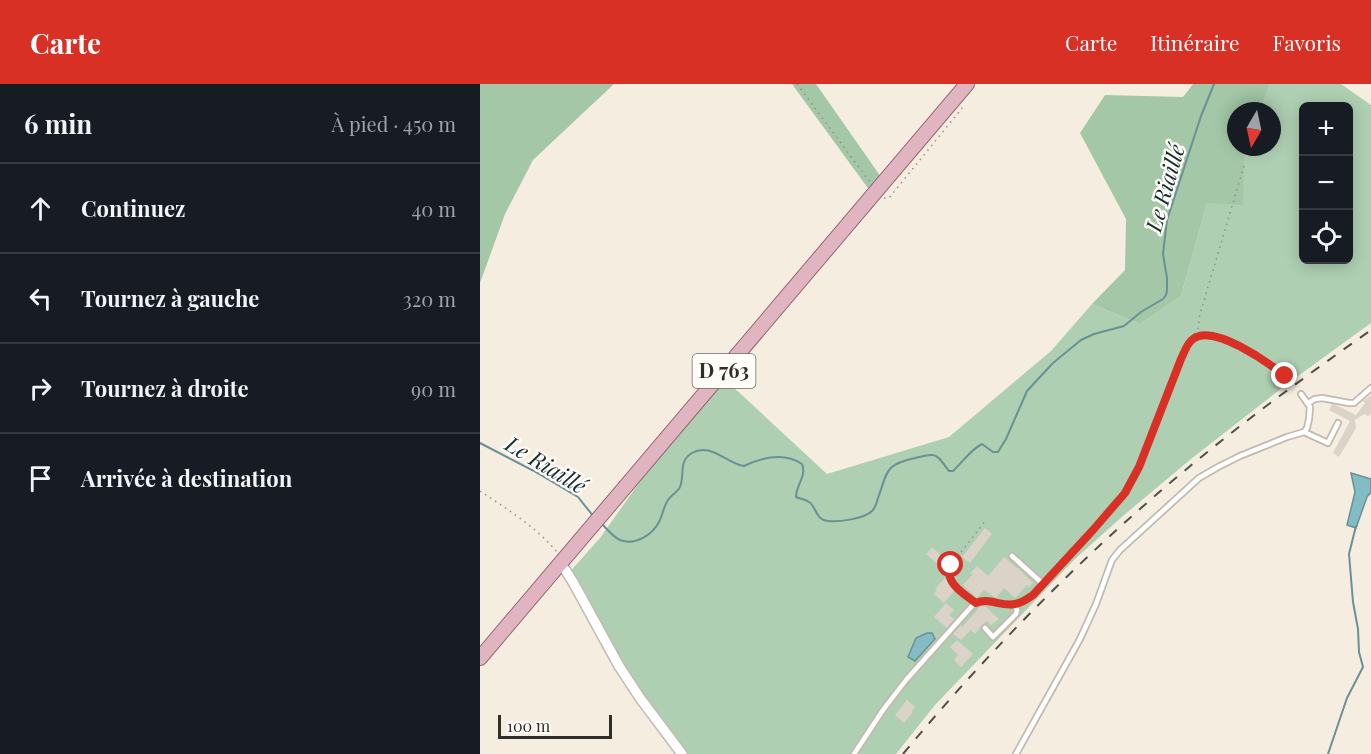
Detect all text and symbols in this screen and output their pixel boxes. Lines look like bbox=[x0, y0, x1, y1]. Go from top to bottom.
text: Carte bbox=[30, 24, 101, 61]
text: Carte bbox=[1065, 28, 1117, 56]
text: Itinéraire bbox=[1150, 28, 1240, 56]
text: Favoris bbox=[1273, 28, 1341, 56]
north arrow bbox=[1227, 102, 1281, 156]
map controls bbox=[1299, 102, 1353, 264]
button: + bbox=[1299, 102, 1353, 156]
text: 6 min bbox=[24, 106, 92, 141]
text: À pied · 450 m bbox=[331, 110, 456, 137]
water label: Le Riaillé bbox=[1137, 139, 1191, 236]
button: − bbox=[1299, 156, 1353, 210]
icon: ahead bbox=[24, 192, 57, 225]
text: Continuez bbox=[81, 193, 185, 223]
text: 40 m bbox=[411, 195, 456, 222]
button: locate bbox=[1299, 210, 1353, 264]
icon: left bbox=[24, 282, 57, 315]
text: Tournez à gauche bbox=[81, 283, 259, 313]
text: 320 m bbox=[403, 285, 456, 312]
road number: D 763 bbox=[692, 354, 756, 388]
route end bbox=[1271, 362, 1297, 388]
icon: right bbox=[24, 372, 57, 405]
text: Tournez à droite bbox=[81, 373, 249, 403]
text: 90 m bbox=[411, 375, 456, 402]
water label: Le Riaillé bbox=[500, 428, 594, 501]
icon: arrive bbox=[24, 462, 57, 495]
text: Arrivée à destination bbox=[81, 463, 292, 493]
route start bbox=[937, 551, 963, 577]
scale bar bbox=[498, 712, 612, 740]
text: 100 m bbox=[507, 715, 550, 736]

